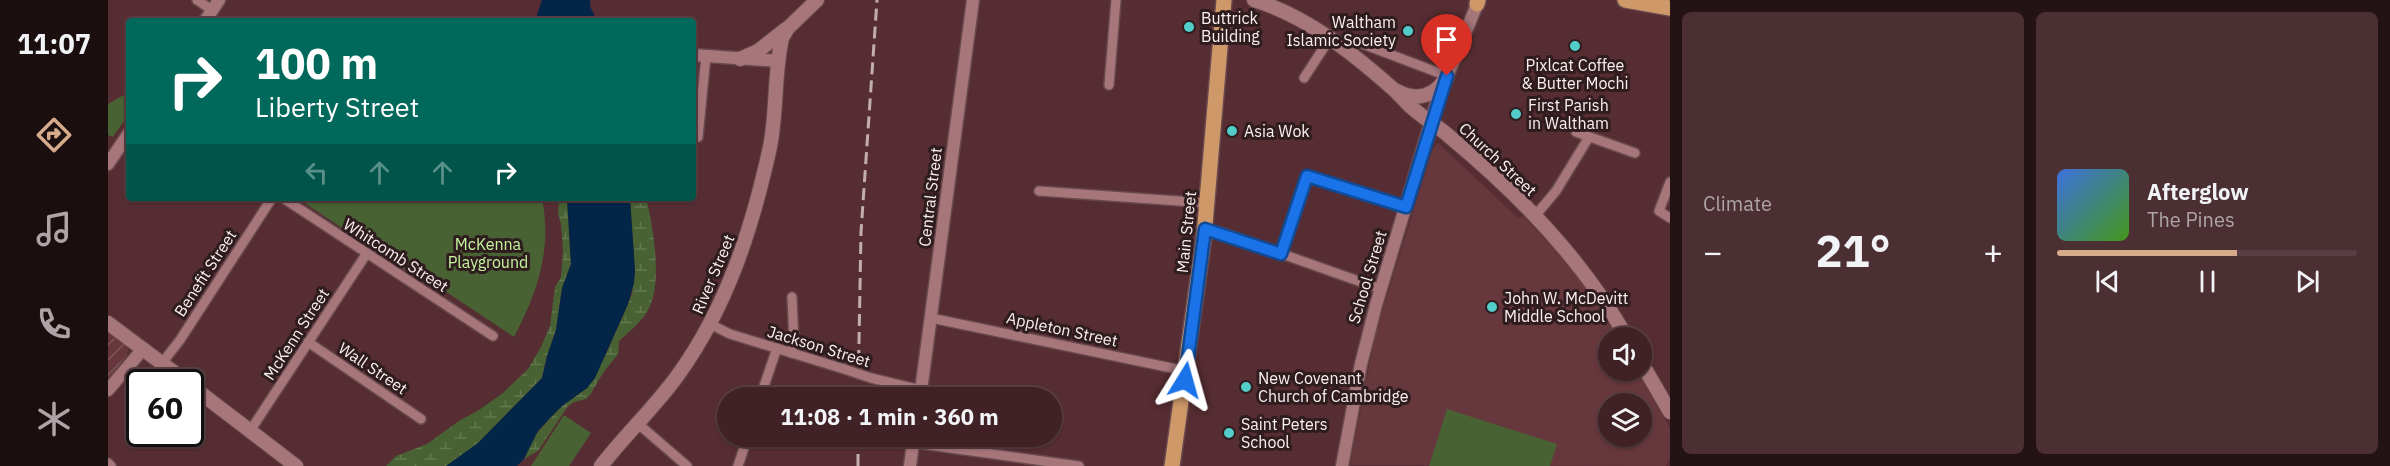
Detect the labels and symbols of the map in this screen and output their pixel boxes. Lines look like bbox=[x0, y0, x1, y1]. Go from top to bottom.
place label: Buttrick Building bbox=[1201, 8, 1260, 46]
place label: Waltham Islamic Society bbox=[1286, 12, 1396, 50]
pin bbox=[1421, 14, 1472, 76]
marker: Buttrick Building bbox=[1182, 20, 1196, 34]
marker: Waltham Islamic Society bbox=[1401, 24, 1415, 38]
marker: Pixlcat Coffee & Butter Mochi bbox=[1568, 39, 1582, 53]
place label: Pixlcat Coffee & Butter Mochi bbox=[1522, 55, 1628, 93]
place label: First Parish in Waltham bbox=[1528, 95, 1609, 133]
marker: First Parish in Waltham bbox=[1509, 107, 1523, 121]
street label: Church Street bbox=[1455, 118, 1541, 200]
place label: Asia Wok bbox=[1244, 121, 1310, 141]
marker: Asia Wok bbox=[1225, 124, 1239, 138]
street label: Central Street bbox=[914, 146, 946, 248]
street label: Main Street bbox=[1172, 190, 1200, 274]
street label: Whitcomb Street bbox=[340, 214, 452, 296]
street label: Benefit Street bbox=[170, 226, 240, 320]
street label: School Street bbox=[1343, 228, 1391, 326]
street label: River Street bbox=[687, 231, 739, 317]
park label: McKenna Playground bbox=[448, 234, 528, 272]
street label: McKenn Street bbox=[259, 284, 333, 384]
place label: John W. McDevitt Middle School bbox=[1504, 288, 1628, 326]
marker: John W. McDevitt Middle School bbox=[1485, 300, 1499, 314]
street label: Appleton Street bbox=[1005, 307, 1119, 351]
street label: Jackson Street bbox=[765, 321, 873, 371]
street label: Wall Street bbox=[335, 338, 411, 398]
position arrow bbox=[1153, 348, 1217, 412]
place label: New Covenant Church of Cambridge bbox=[1258, 368, 1409, 406]
speed limit sign: 60 bbox=[126, 369, 204, 447]
marker: New Covenant Church of Cambridge bbox=[1239, 380, 1253, 394]
place label: Saint Peters School bbox=[1241, 414, 1327, 452]
marker: Saint Peters School bbox=[1222, 426, 1236, 440]

